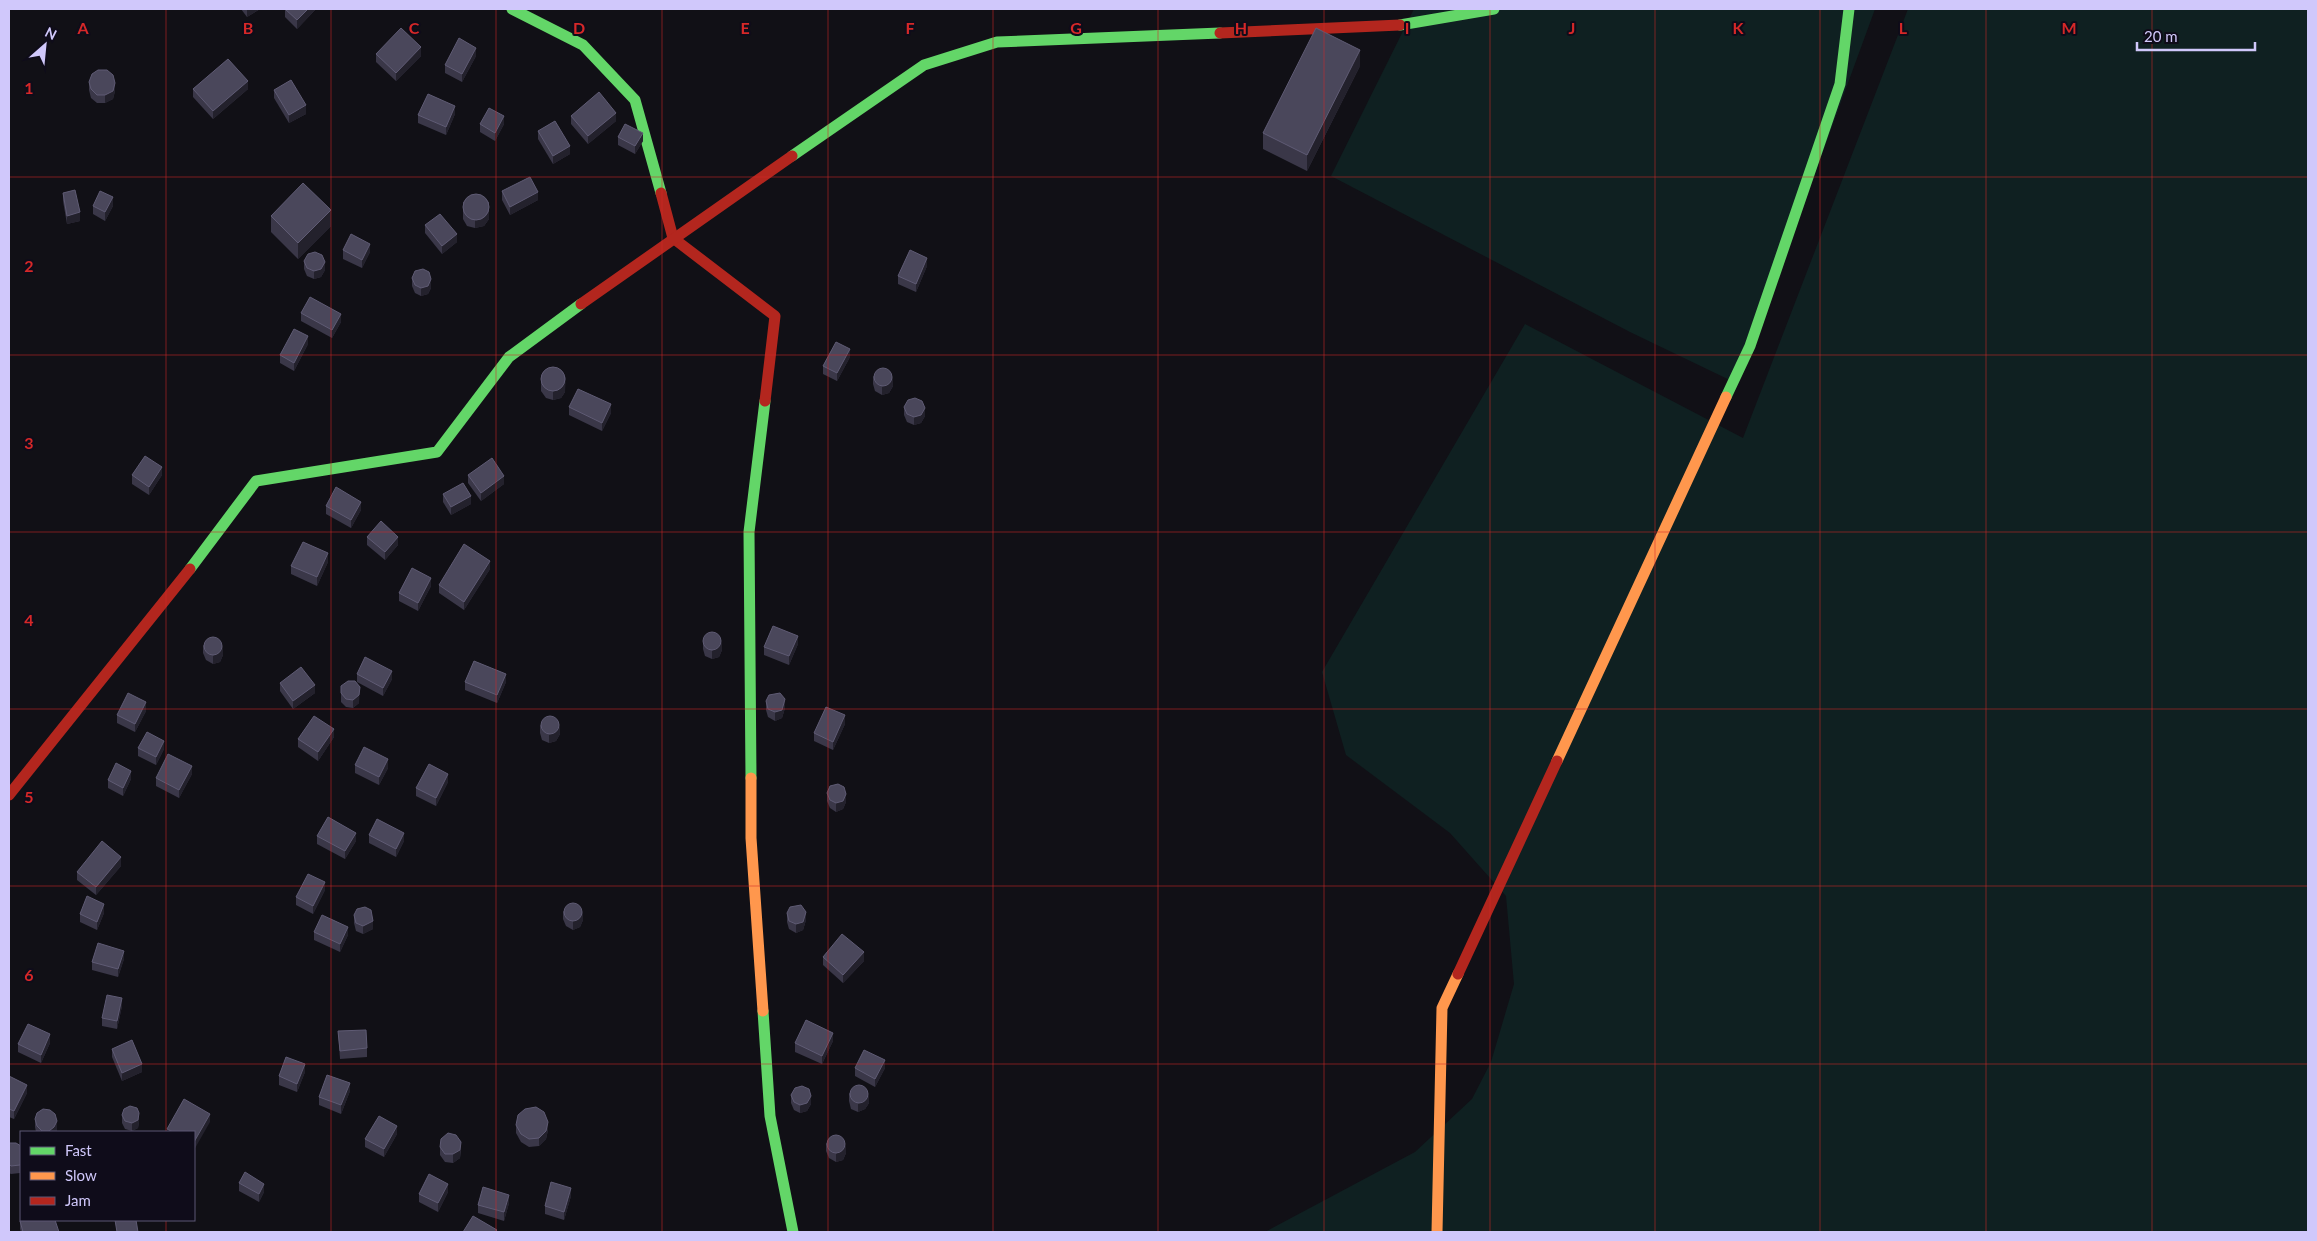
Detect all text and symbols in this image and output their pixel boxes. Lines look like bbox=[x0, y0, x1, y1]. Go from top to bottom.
text: A bbox=[76, 18, 89, 37]
text: B bbox=[243, 18, 253, 37]
text: C bbox=[409, 18, 420, 37]
text: D bbox=[573, 18, 585, 37]
text: E bbox=[740, 18, 750, 37]
text: F bbox=[905, 18, 915, 37]
text: G bbox=[1070, 18, 1082, 37]
text: H bbox=[1235, 18, 1247, 37]
text: I bbox=[1405, 18, 1409, 37]
text: J bbox=[1569, 18, 1575, 37]
text: K bbox=[1733, 18, 1745, 37]
text: L bbox=[1899, 18, 1908, 37]
text: M bbox=[2061, 18, 2077, 37]
north arrow bbox=[20, 20, 70, 70]
scale bar bbox=[2137, 20, 2254, 52]
text: N bbox=[42, 23, 60, 43]
text: 20 m bbox=[2144, 27, 2178, 45]
text: 1 bbox=[24, 78, 34, 97]
text: 2 bbox=[24, 256, 34, 275]
text: 3 bbox=[24, 433, 34, 452]
text: 4 bbox=[24, 610, 34, 629]
text: 5 bbox=[24, 787, 34, 806]
text: 6 bbox=[24, 965, 34, 984]
legend bbox=[20, 1131, 195, 1221]
text: Fast bbox=[65, 1141, 92, 1159]
text: Slow bbox=[65, 1166, 97, 1184]
text: Jam bbox=[65, 1191, 91, 1209]

